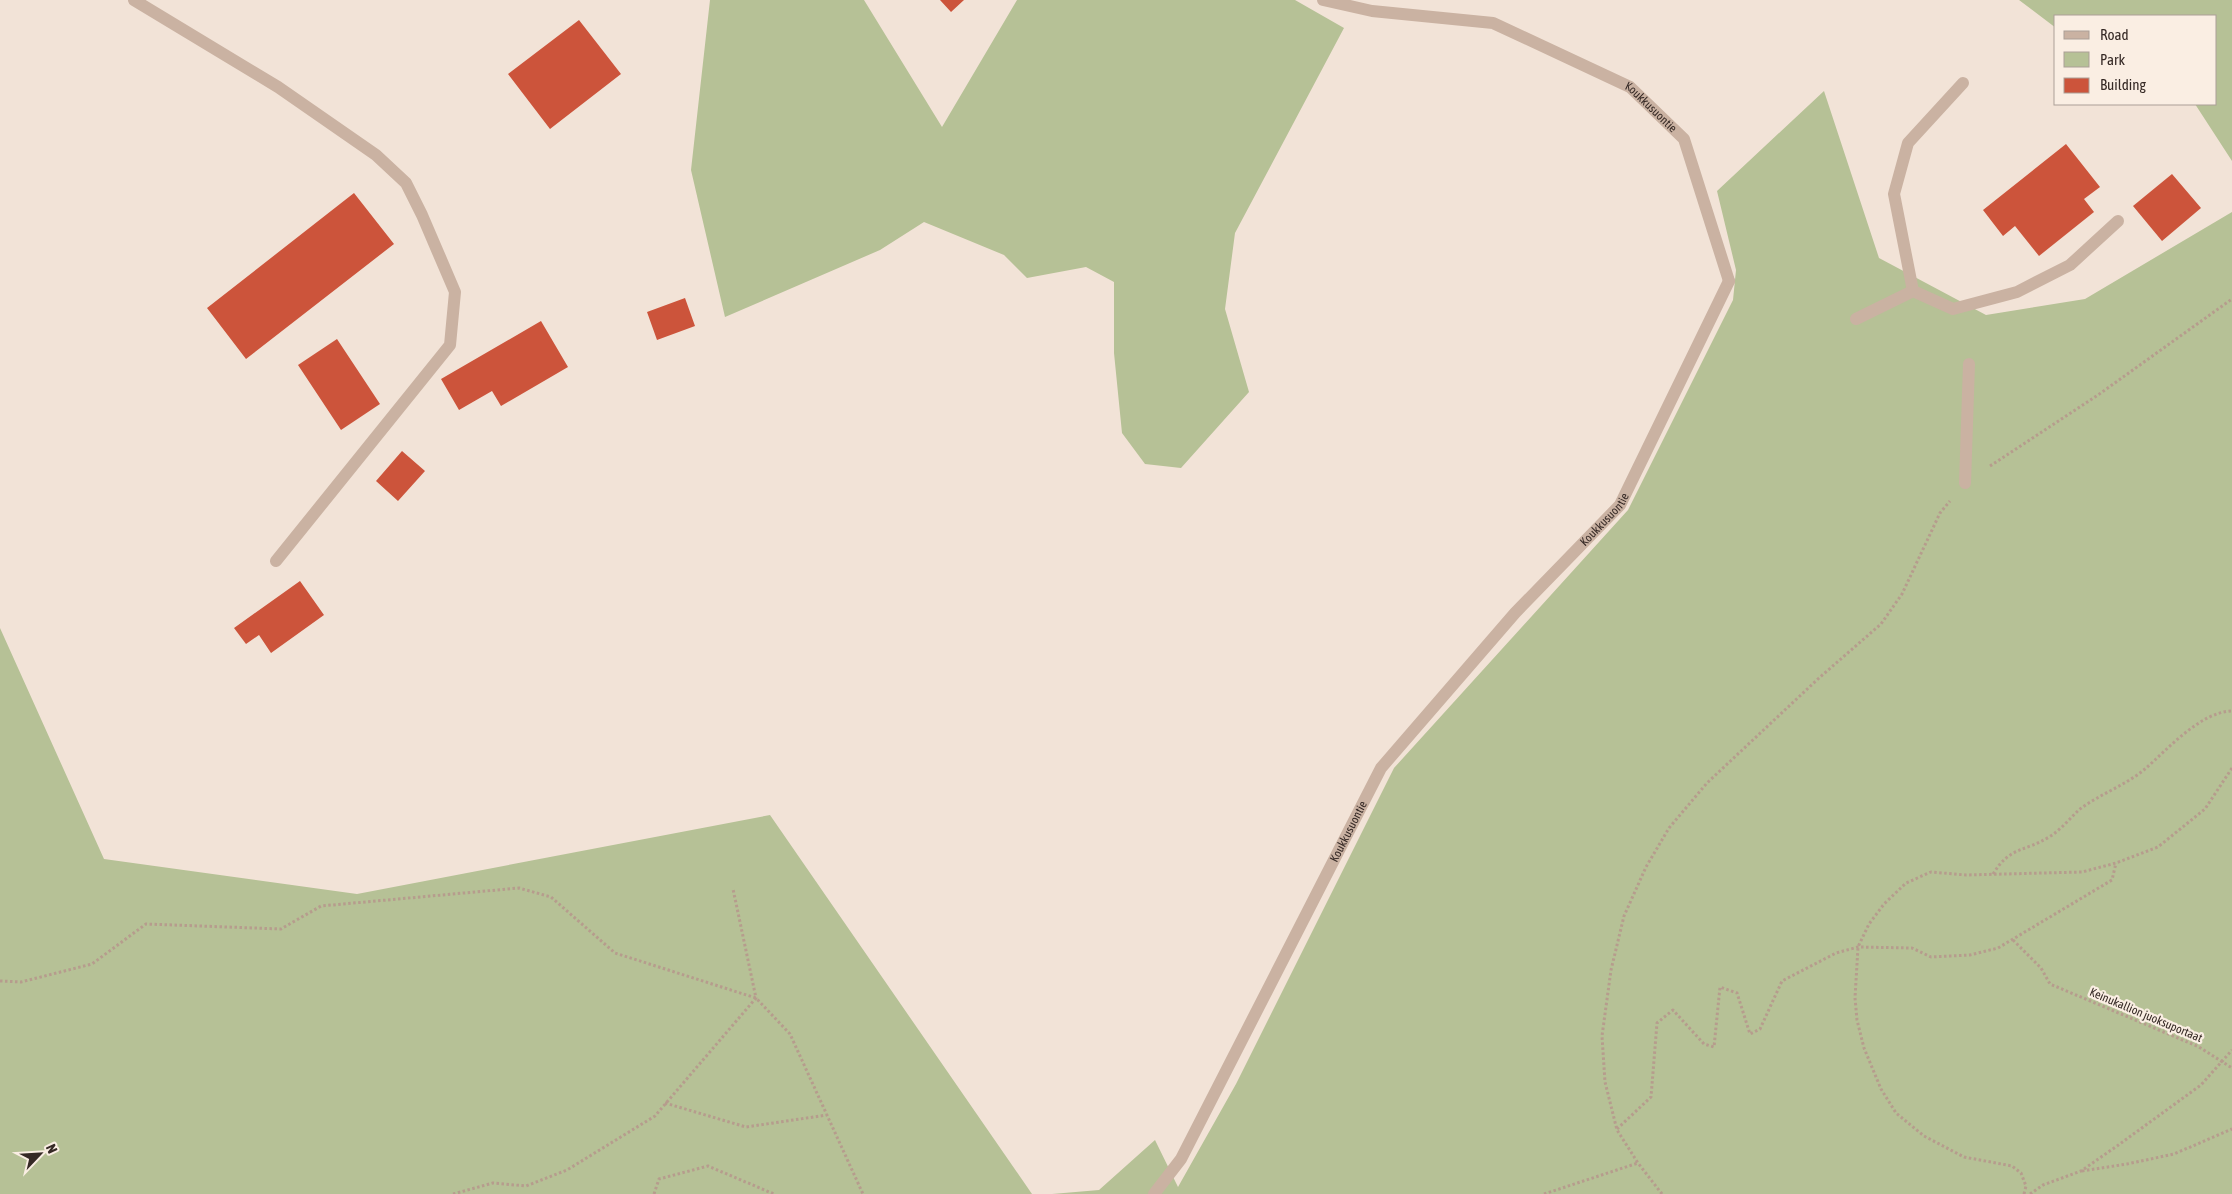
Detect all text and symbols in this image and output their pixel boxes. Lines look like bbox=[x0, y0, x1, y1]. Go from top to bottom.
legend bbox=[2054, 15, 2217, 105]
text: Road bbox=[2100, 26, 2129, 43]
text: Park bbox=[2100, 51, 2125, 68]
text: Building bbox=[2100, 76, 2146, 93]
street label: Koukkusuontie bbox=[1623, 79, 1680, 135]
street label: Koukkusuontie bbox=[1577, 491, 1632, 549]
street label: Koukkusuontie bbox=[1327, 799, 1370, 864]
street label: Keinukallion juoksuportaat bbox=[2088, 985, 2205, 1045]
north arrow bbox=[15, 1129, 65, 1179]
text: N bbox=[43, 1141, 61, 1156]

